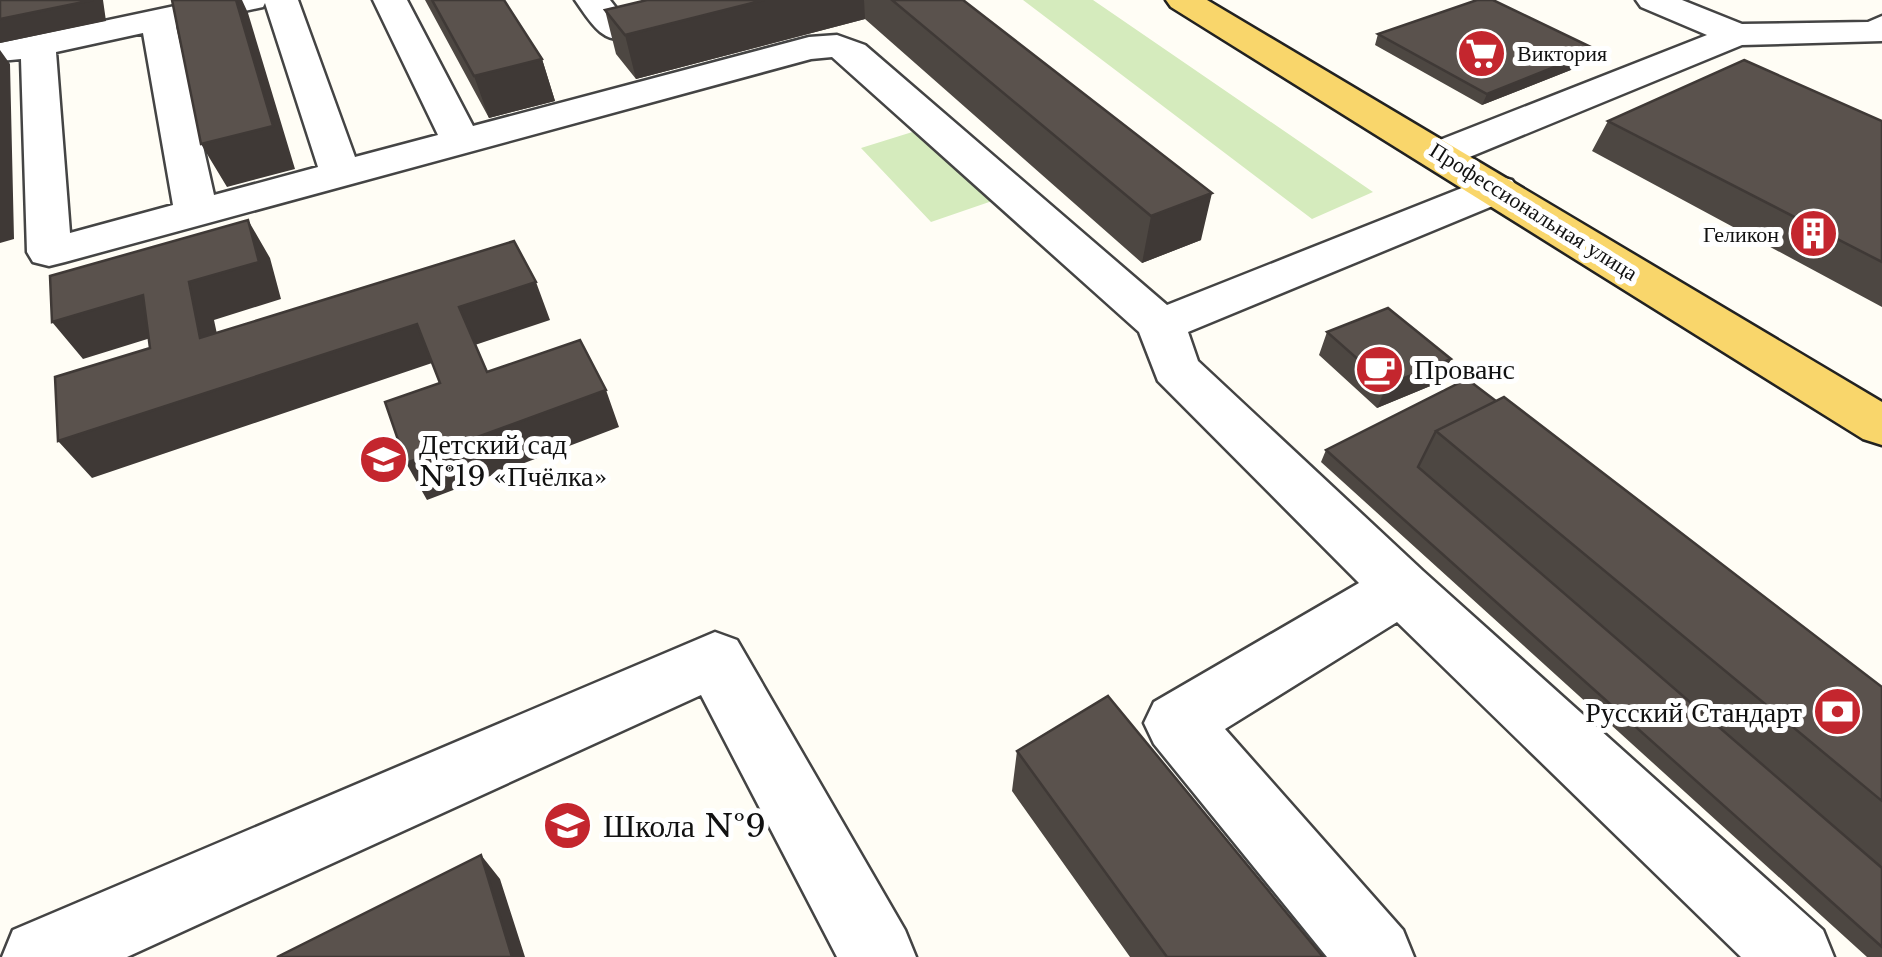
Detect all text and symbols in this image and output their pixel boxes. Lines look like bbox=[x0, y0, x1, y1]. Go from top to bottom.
supermarket icon: Виктория bbox=[1456, 27, 1508, 79]
place label: Виктория bbox=[1517, 40, 1607, 67]
street label: Профессиональная улица bbox=[1425, 136, 1643, 287]
building icon: Геликон bbox=[1788, 208, 1840, 260]
place label: Геликон bbox=[1703, 221, 1779, 248]
cafe icon: Прованс bbox=[1353, 343, 1405, 395]
place label: Прованс bbox=[1414, 352, 1515, 387]
place label: Детский сад №19 «Пчёлка» bbox=[419, 427, 607, 494]
school or university icon: Детский сад №19 «Пчёлка» bbox=[358, 434, 410, 486]
bank icon: Русский Стандарт bbox=[1811, 686, 1863, 738]
place label: Русский Стандарт bbox=[1585, 695, 1802, 730]
school or university icon: Школа №9 bbox=[542, 800, 594, 852]
place label: Школа №9 bbox=[603, 806, 766, 846]

